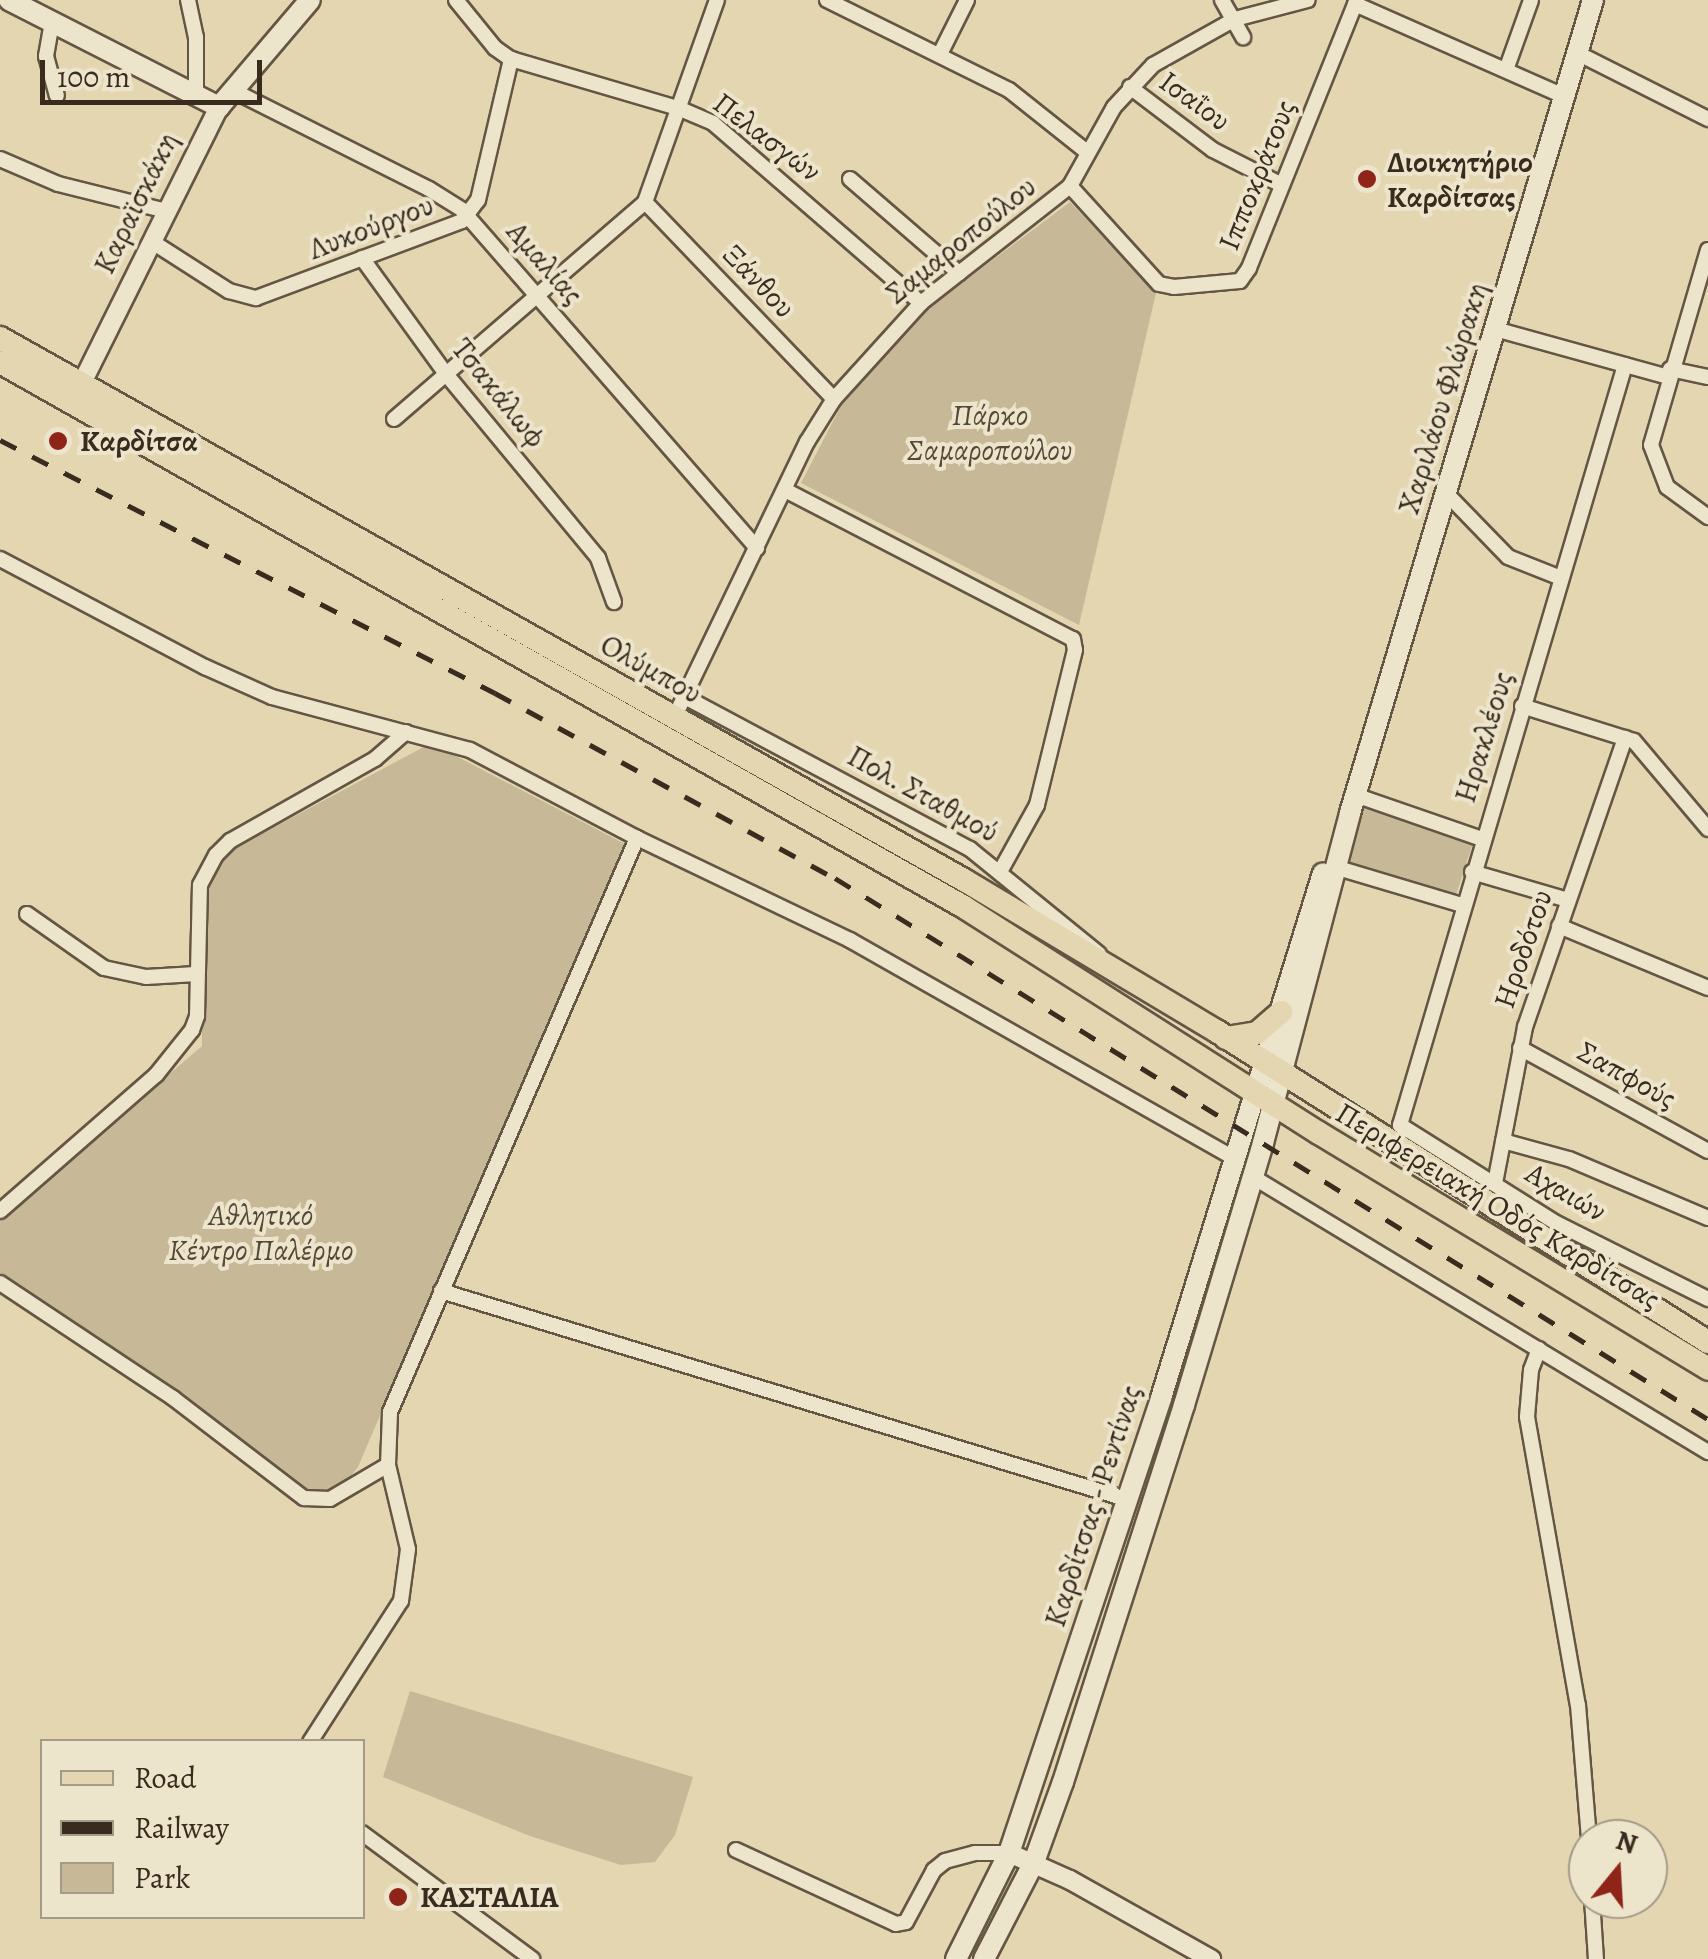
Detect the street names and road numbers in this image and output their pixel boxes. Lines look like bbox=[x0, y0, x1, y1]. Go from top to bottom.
street label: Ισαΐου bbox=[1153, 63, 1237, 139]
street label: Πελασγών bbox=[706, 85, 828, 189]
street label: Ιπποκράτους bbox=[1211, 95, 1303, 255]
street label: Καραϊσκάκη bbox=[86, 126, 186, 280]
street label: Σαμαροπούλου bbox=[879, 169, 1043, 311]
street label: Λυκούργου bbox=[304, 187, 438, 267]
street label: Αμαλίας bbox=[499, 214, 591, 312]
street label: Ξάνθου bbox=[715, 237, 803, 325]
street label: Χαριλάου Φλώρακη bbox=[1391, 278, 1495, 518]
street label: Τσακάλωφ bbox=[444, 331, 554, 455]
street label: Ολύμπου bbox=[594, 627, 708, 711]
street label: Ηρακλέους bbox=[1447, 667, 1521, 807]
street label: Πολ. Σταθμού bbox=[841, 738, 1005, 850]
street label: Ηροδότου bbox=[1486, 885, 1560, 1013]
street label: Σαπφούς bbox=[1571, 1033, 1683, 1117]
street label: Περιφερειακή Οδός Καρδίτσας bbox=[1329, 1095, 1667, 1317]
street label: Αχαιών bbox=[1519, 1155, 1613, 1229]
street label: Καρδίτσας - Ρεντίνας bbox=[1037, 1380, 1149, 1632]

